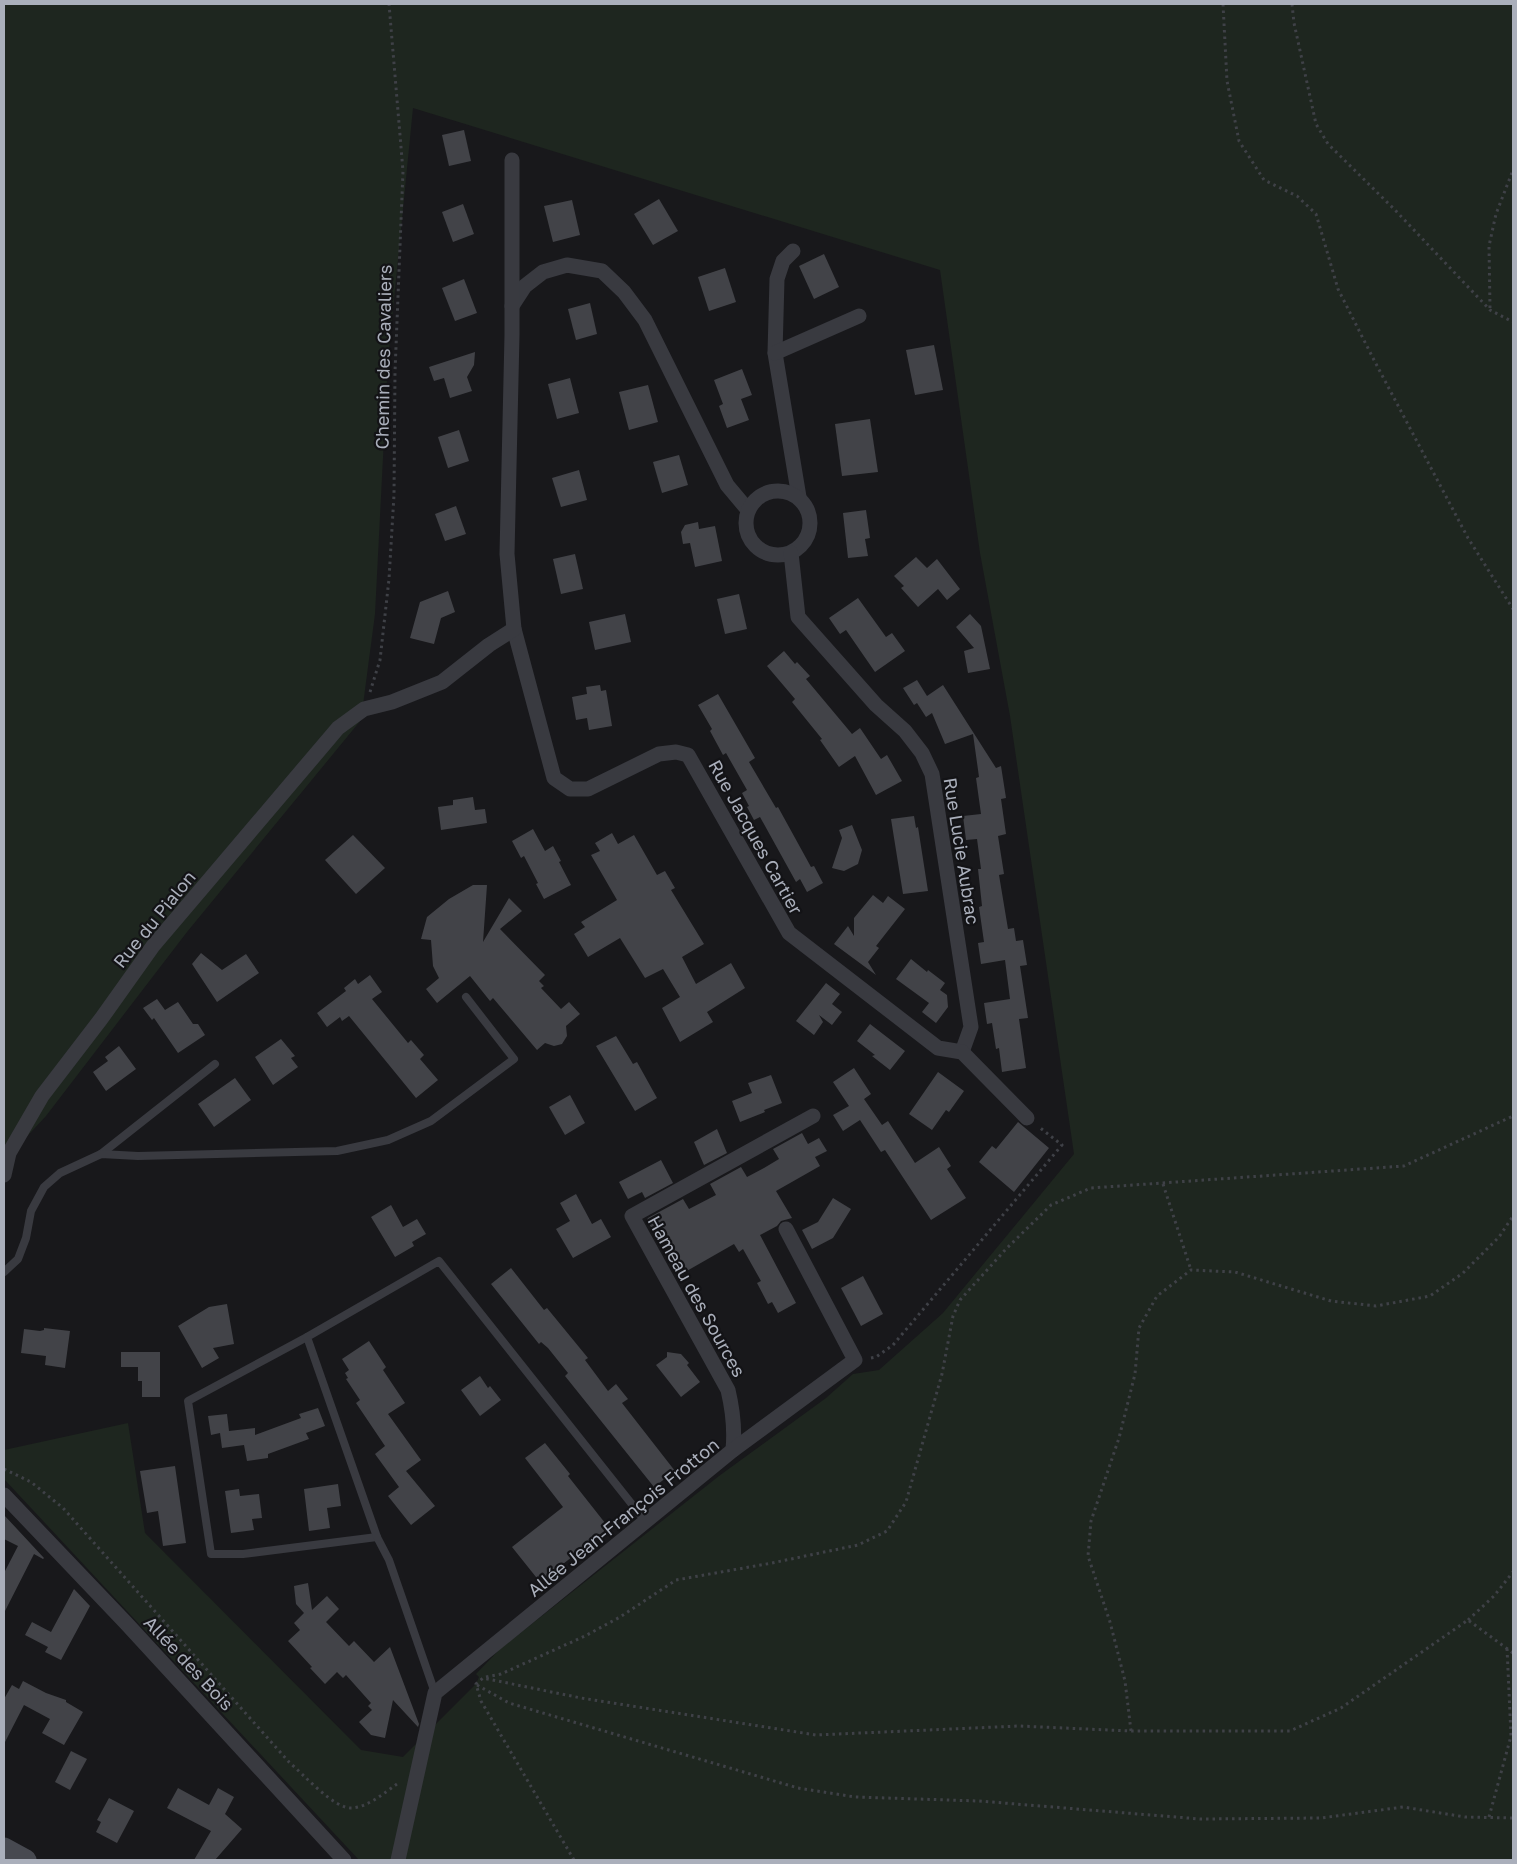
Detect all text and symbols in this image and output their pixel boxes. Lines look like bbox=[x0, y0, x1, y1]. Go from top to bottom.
street label: Chemin des Cavaliers bbox=[370, 264, 396, 450]
street label: Rue Jacques Cartier bbox=[704, 756, 808, 918]
street label: Rue Lucie Aubrac bbox=[940, 776, 985, 926]
street label: Rue du Pialon bbox=[108, 866, 200, 972]
street label: Hameau des Sources bbox=[643, 1211, 751, 1381]
street label: Allée Jean-François Frotton bbox=[523, 1433, 723, 1601]
street label: Allée des Bois bbox=[140, 1611, 238, 1715]

